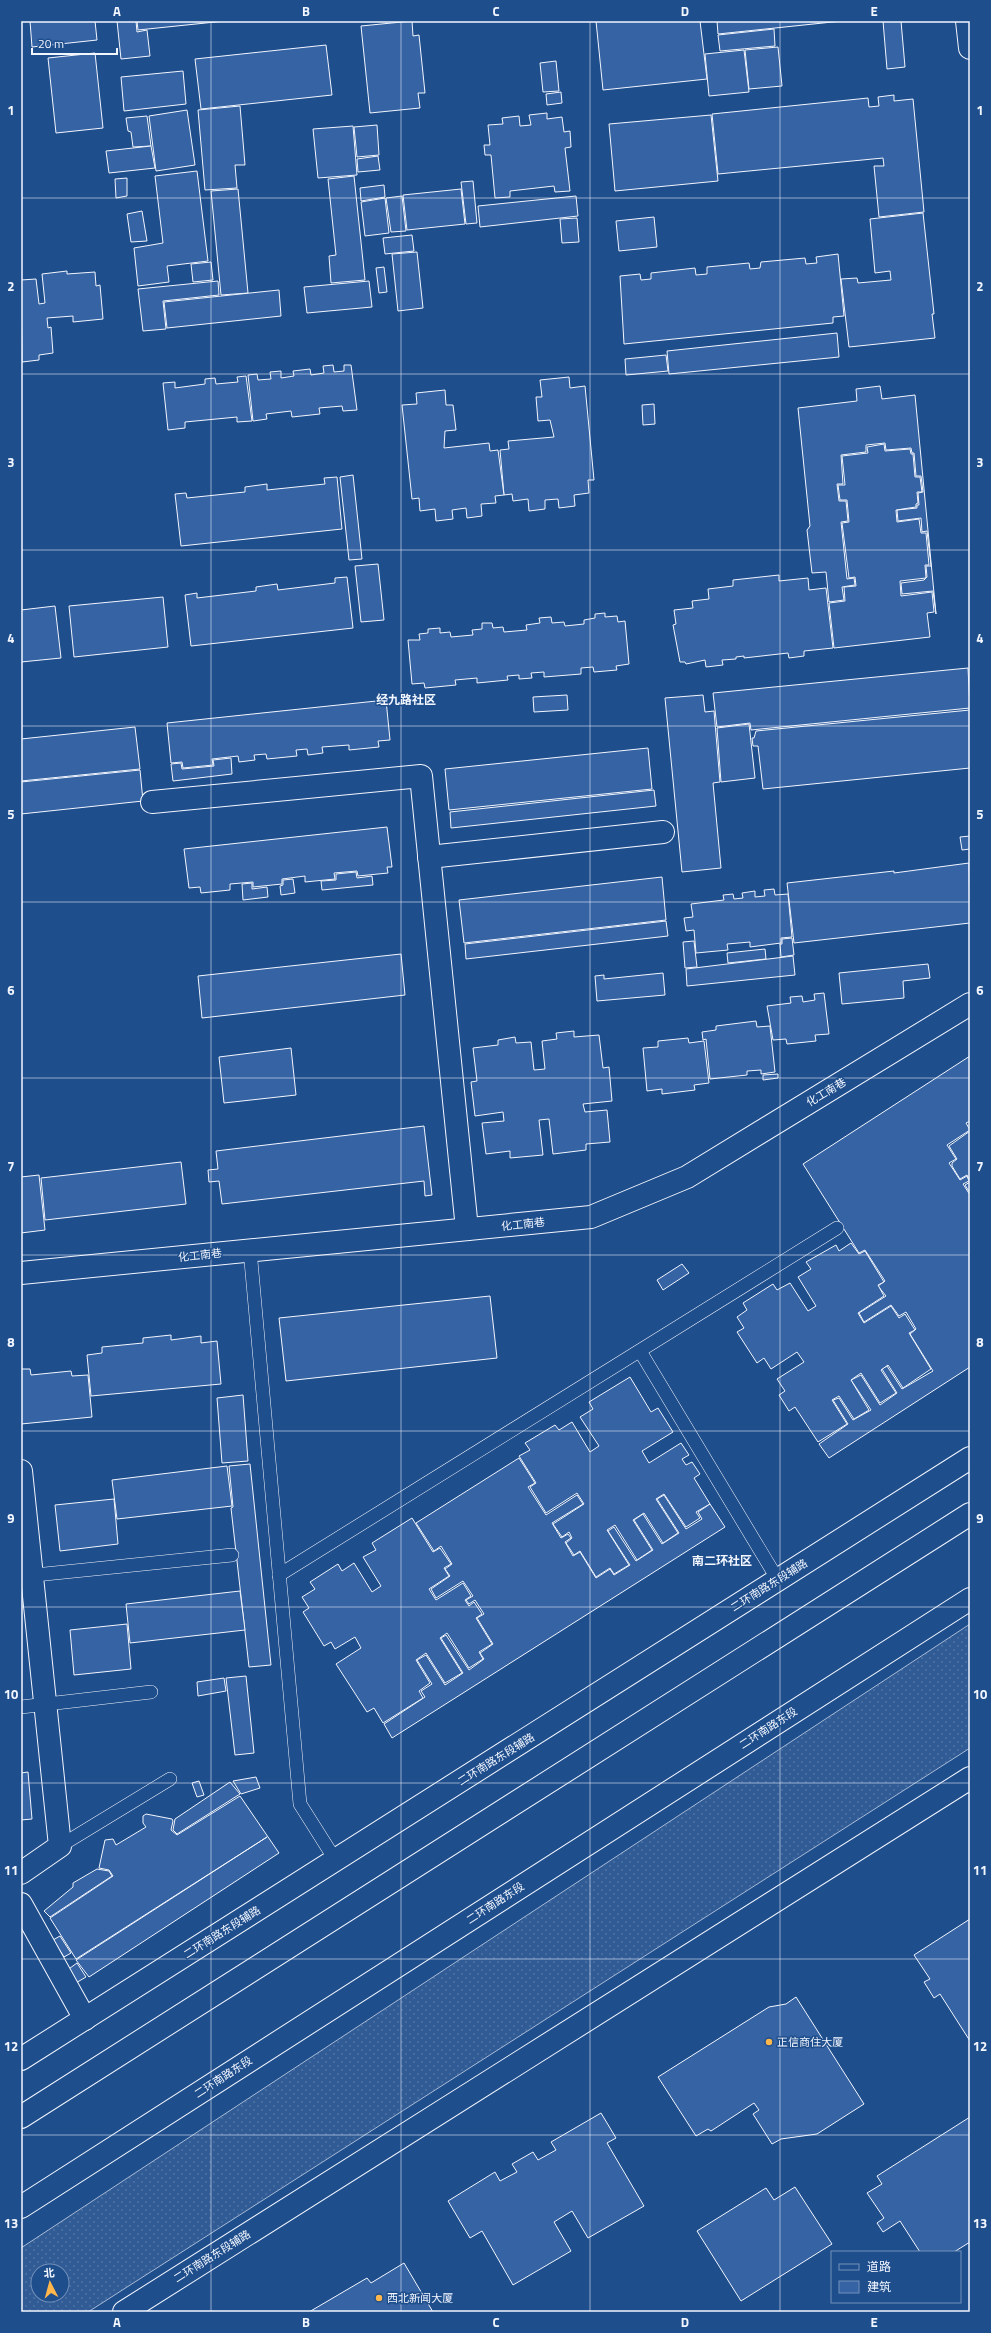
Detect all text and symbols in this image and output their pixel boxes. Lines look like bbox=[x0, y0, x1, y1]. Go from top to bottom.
text: A bbox=[113, 1, 121, 21]
text: B bbox=[302, 1, 310, 21]
text: C bbox=[492, 1, 500, 21]
text: D bbox=[681, 1, 689, 21]
text: E bbox=[870, 1, 878, 21]
scale bar bbox=[32, 30, 117, 56]
text: 20 m bbox=[38, 34, 64, 53]
text: 1 bbox=[7, 100, 15, 120]
text: 1 bbox=[976, 100, 984, 120]
text: 2 bbox=[7, 276, 15, 296]
text: 2 bbox=[976, 276, 984, 296]
text: 3 bbox=[7, 452, 15, 472]
text: 3 bbox=[976, 452, 984, 472]
text: 4 bbox=[7, 628, 15, 648]
text: 4 bbox=[976, 628, 984, 648]
district label: 经九路社区 bbox=[376, 690, 436, 709]
text: 5 bbox=[7, 804, 15, 824]
text: 5 bbox=[976, 804, 984, 824]
text: 6 bbox=[7, 980, 15, 1000]
text: 6 bbox=[976, 980, 984, 1000]
street label: 化工南巷 bbox=[803, 1074, 849, 1110]
text: 7 bbox=[7, 1156, 15, 1176]
text: 7 bbox=[976, 1156, 984, 1176]
street label: 化工南巷 bbox=[500, 1214, 546, 1234]
street label: 化工南巷 bbox=[177, 1245, 223, 1265]
text: 8 bbox=[7, 1332, 15, 1352]
text: 8 bbox=[976, 1332, 984, 1352]
text: 9 bbox=[7, 1508, 15, 1528]
text: 9 bbox=[976, 1508, 984, 1528]
district label: 南二环社区 bbox=[692, 1551, 752, 1570]
street label: 二环南路东段辅路 bbox=[727, 1555, 811, 1615]
text: 10 bbox=[4, 1684, 18, 1704]
text: 10 bbox=[973, 1684, 987, 1704]
street label: 二环南路东段 bbox=[736, 1703, 800, 1753]
street label: 二环南路东段辅路 bbox=[454, 1729, 538, 1789]
text: 11 bbox=[4, 1860, 18, 1880]
text: 11 bbox=[973, 1860, 987, 1880]
street label: 二环南路东段 bbox=[463, 1878, 527, 1928]
street label: 二环南路东段辅路 bbox=[180, 1902, 264, 1962]
place label: 正信商住大厦 bbox=[777, 2034, 843, 2050]
text: 12 bbox=[4, 2036, 18, 2056]
text: 12 bbox=[973, 2036, 987, 2056]
marker: 正信商住大厦 bbox=[764, 2037, 774, 2047]
street label: 二环南路东段 bbox=[191, 2052, 255, 2102]
text: 13 bbox=[4, 2213, 18, 2233]
text: 13 bbox=[973, 2213, 987, 2233]
street label: 二环南路东段辅路 bbox=[170, 2226, 254, 2286]
legend bbox=[831, 2251, 961, 2303]
text: 道路 bbox=[867, 2257, 891, 2276]
north arrow bbox=[30, 2263, 70, 2303]
text: 北 bbox=[43, 2265, 55, 2282]
text: 建筑 bbox=[867, 2277, 891, 2296]
place label: 西北新闻大厦 bbox=[387, 2290, 453, 2306]
marker: 西北新闻大厦 bbox=[374, 2293, 384, 2303]
text: A bbox=[113, 2312, 121, 2332]
text: B bbox=[302, 2312, 310, 2332]
text: C bbox=[492, 2312, 500, 2332]
text: D bbox=[681, 2312, 689, 2332]
text: E bbox=[870, 2312, 878, 2332]

